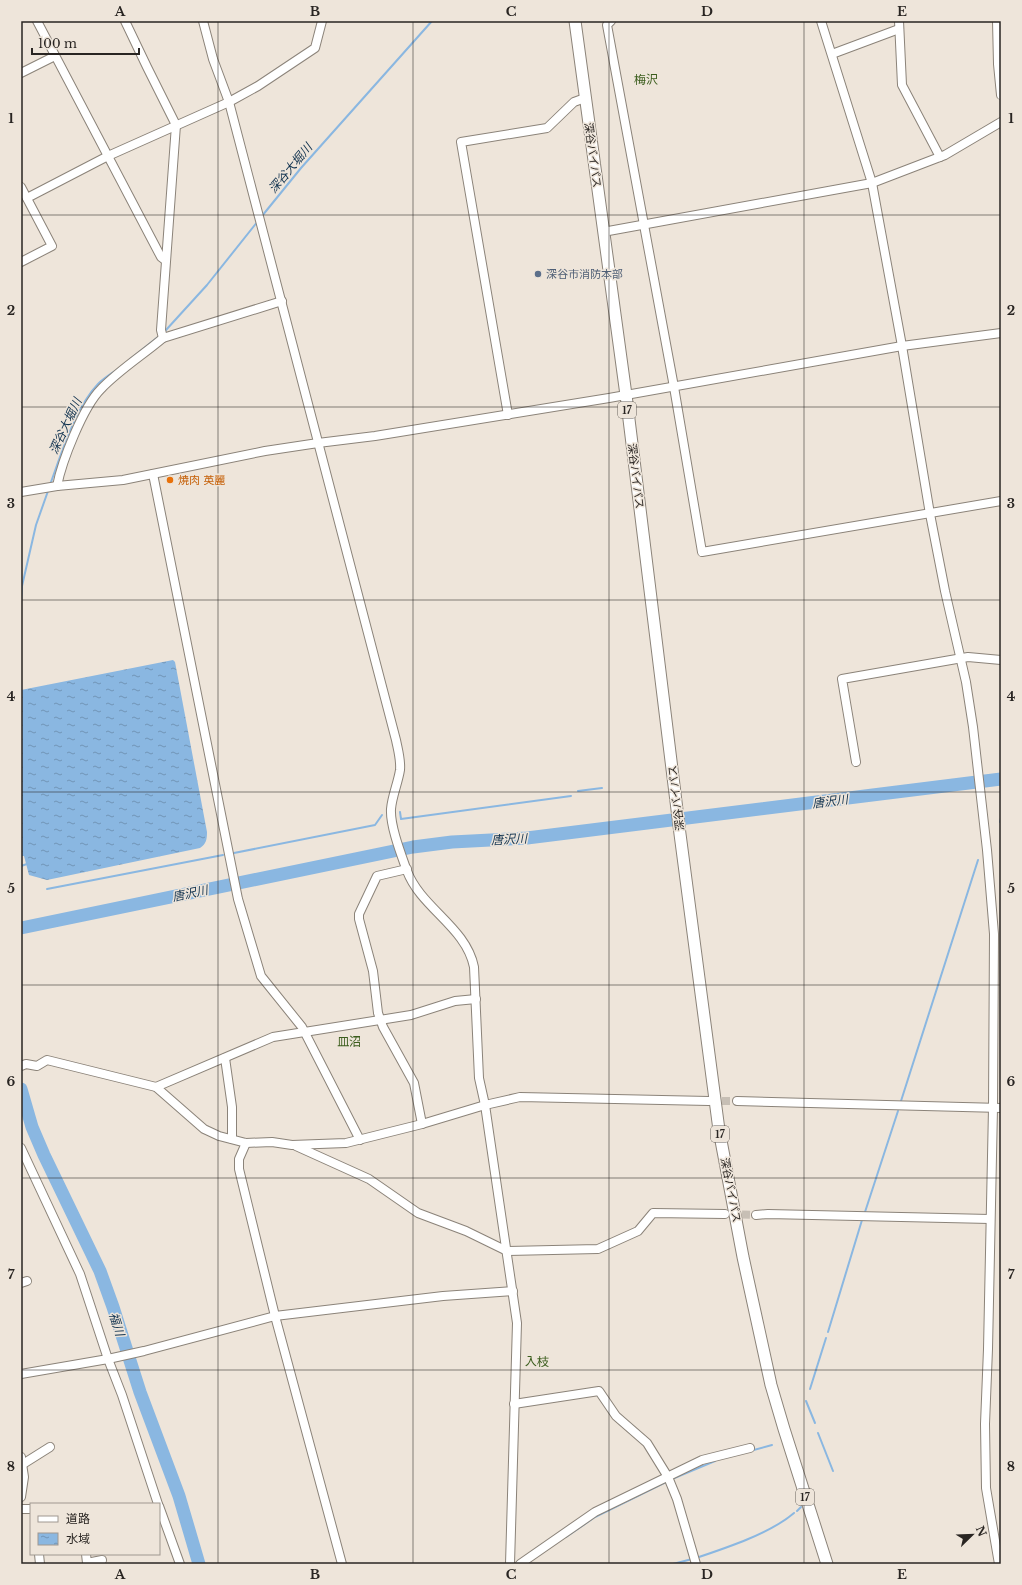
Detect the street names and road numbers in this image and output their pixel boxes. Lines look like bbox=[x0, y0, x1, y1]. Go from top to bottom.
street label: 深谷バイパス bbox=[581, 121, 605, 189]
road number: 17 bbox=[618, 402, 636, 418]
street label: 深谷バイパス bbox=[625, 443, 647, 509]
street label: 深谷バイパス bbox=[665, 765, 687, 831]
road number: 17 bbox=[711, 1126, 729, 1142]
street label: 深谷バイパス bbox=[718, 1156, 744, 1224]
road number: 17 bbox=[796, 1489, 814, 1505]

